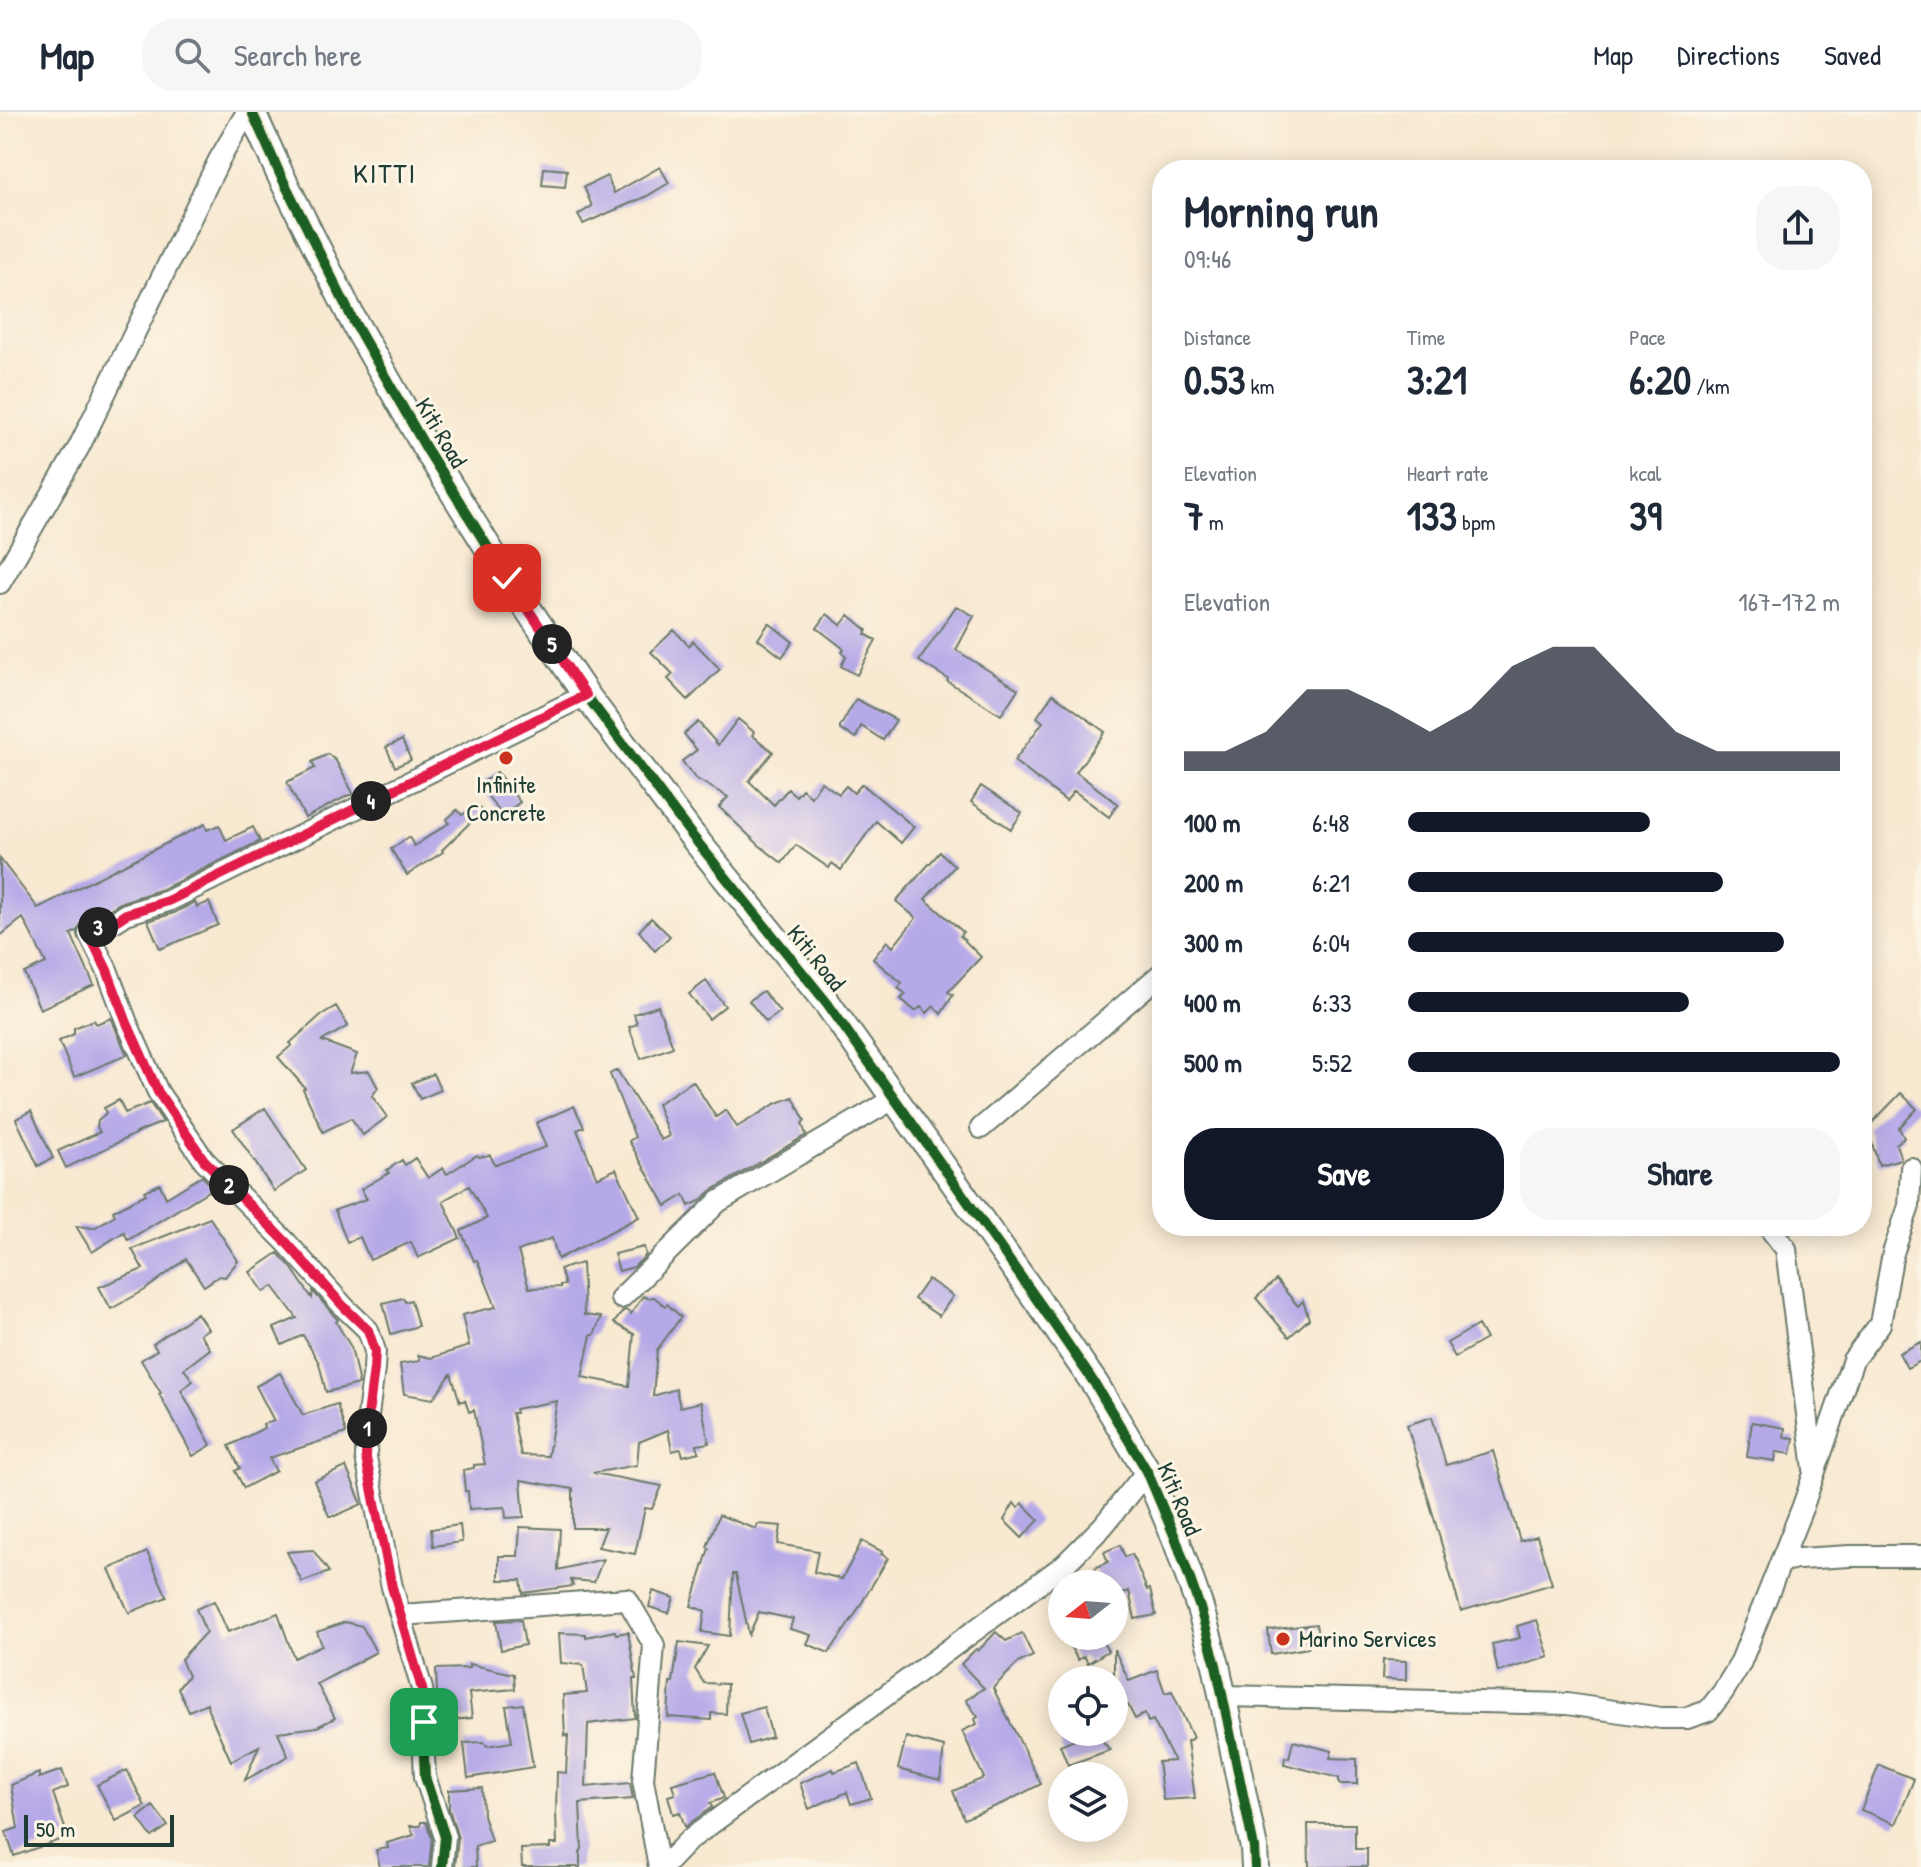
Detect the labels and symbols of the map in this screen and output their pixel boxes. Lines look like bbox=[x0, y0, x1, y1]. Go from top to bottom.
district label: KITTI bbox=[353, 154, 417, 192]
street label: Kiti Road bbox=[408, 391, 475, 473]
pin bbox=[473, 544, 541, 612]
pin: 5 bbox=[532, 624, 572, 664]
marker: Infinite Concrete bbox=[497, 749, 515, 767]
place label: Infinite Concrete bbox=[466, 768, 546, 828]
pin: 4 bbox=[351, 781, 391, 821]
pin: 3 bbox=[78, 907, 118, 947]
street label: Kiti Road bbox=[780, 918, 853, 997]
pin: 2 bbox=[209, 1165, 249, 1205]
pin: 1 bbox=[347, 1408, 387, 1448]
street label: Kiti Road bbox=[1150, 1457, 1210, 1540]
north arrow bbox=[1048, 1570, 1128, 1650]
place label: Marino Services bbox=[1299, 1622, 1436, 1654]
marker: Marino Services bbox=[1274, 1630, 1292, 1648]
pin bbox=[390, 1688, 458, 1756]
scale bar bbox=[24, 1811, 174, 1847]

